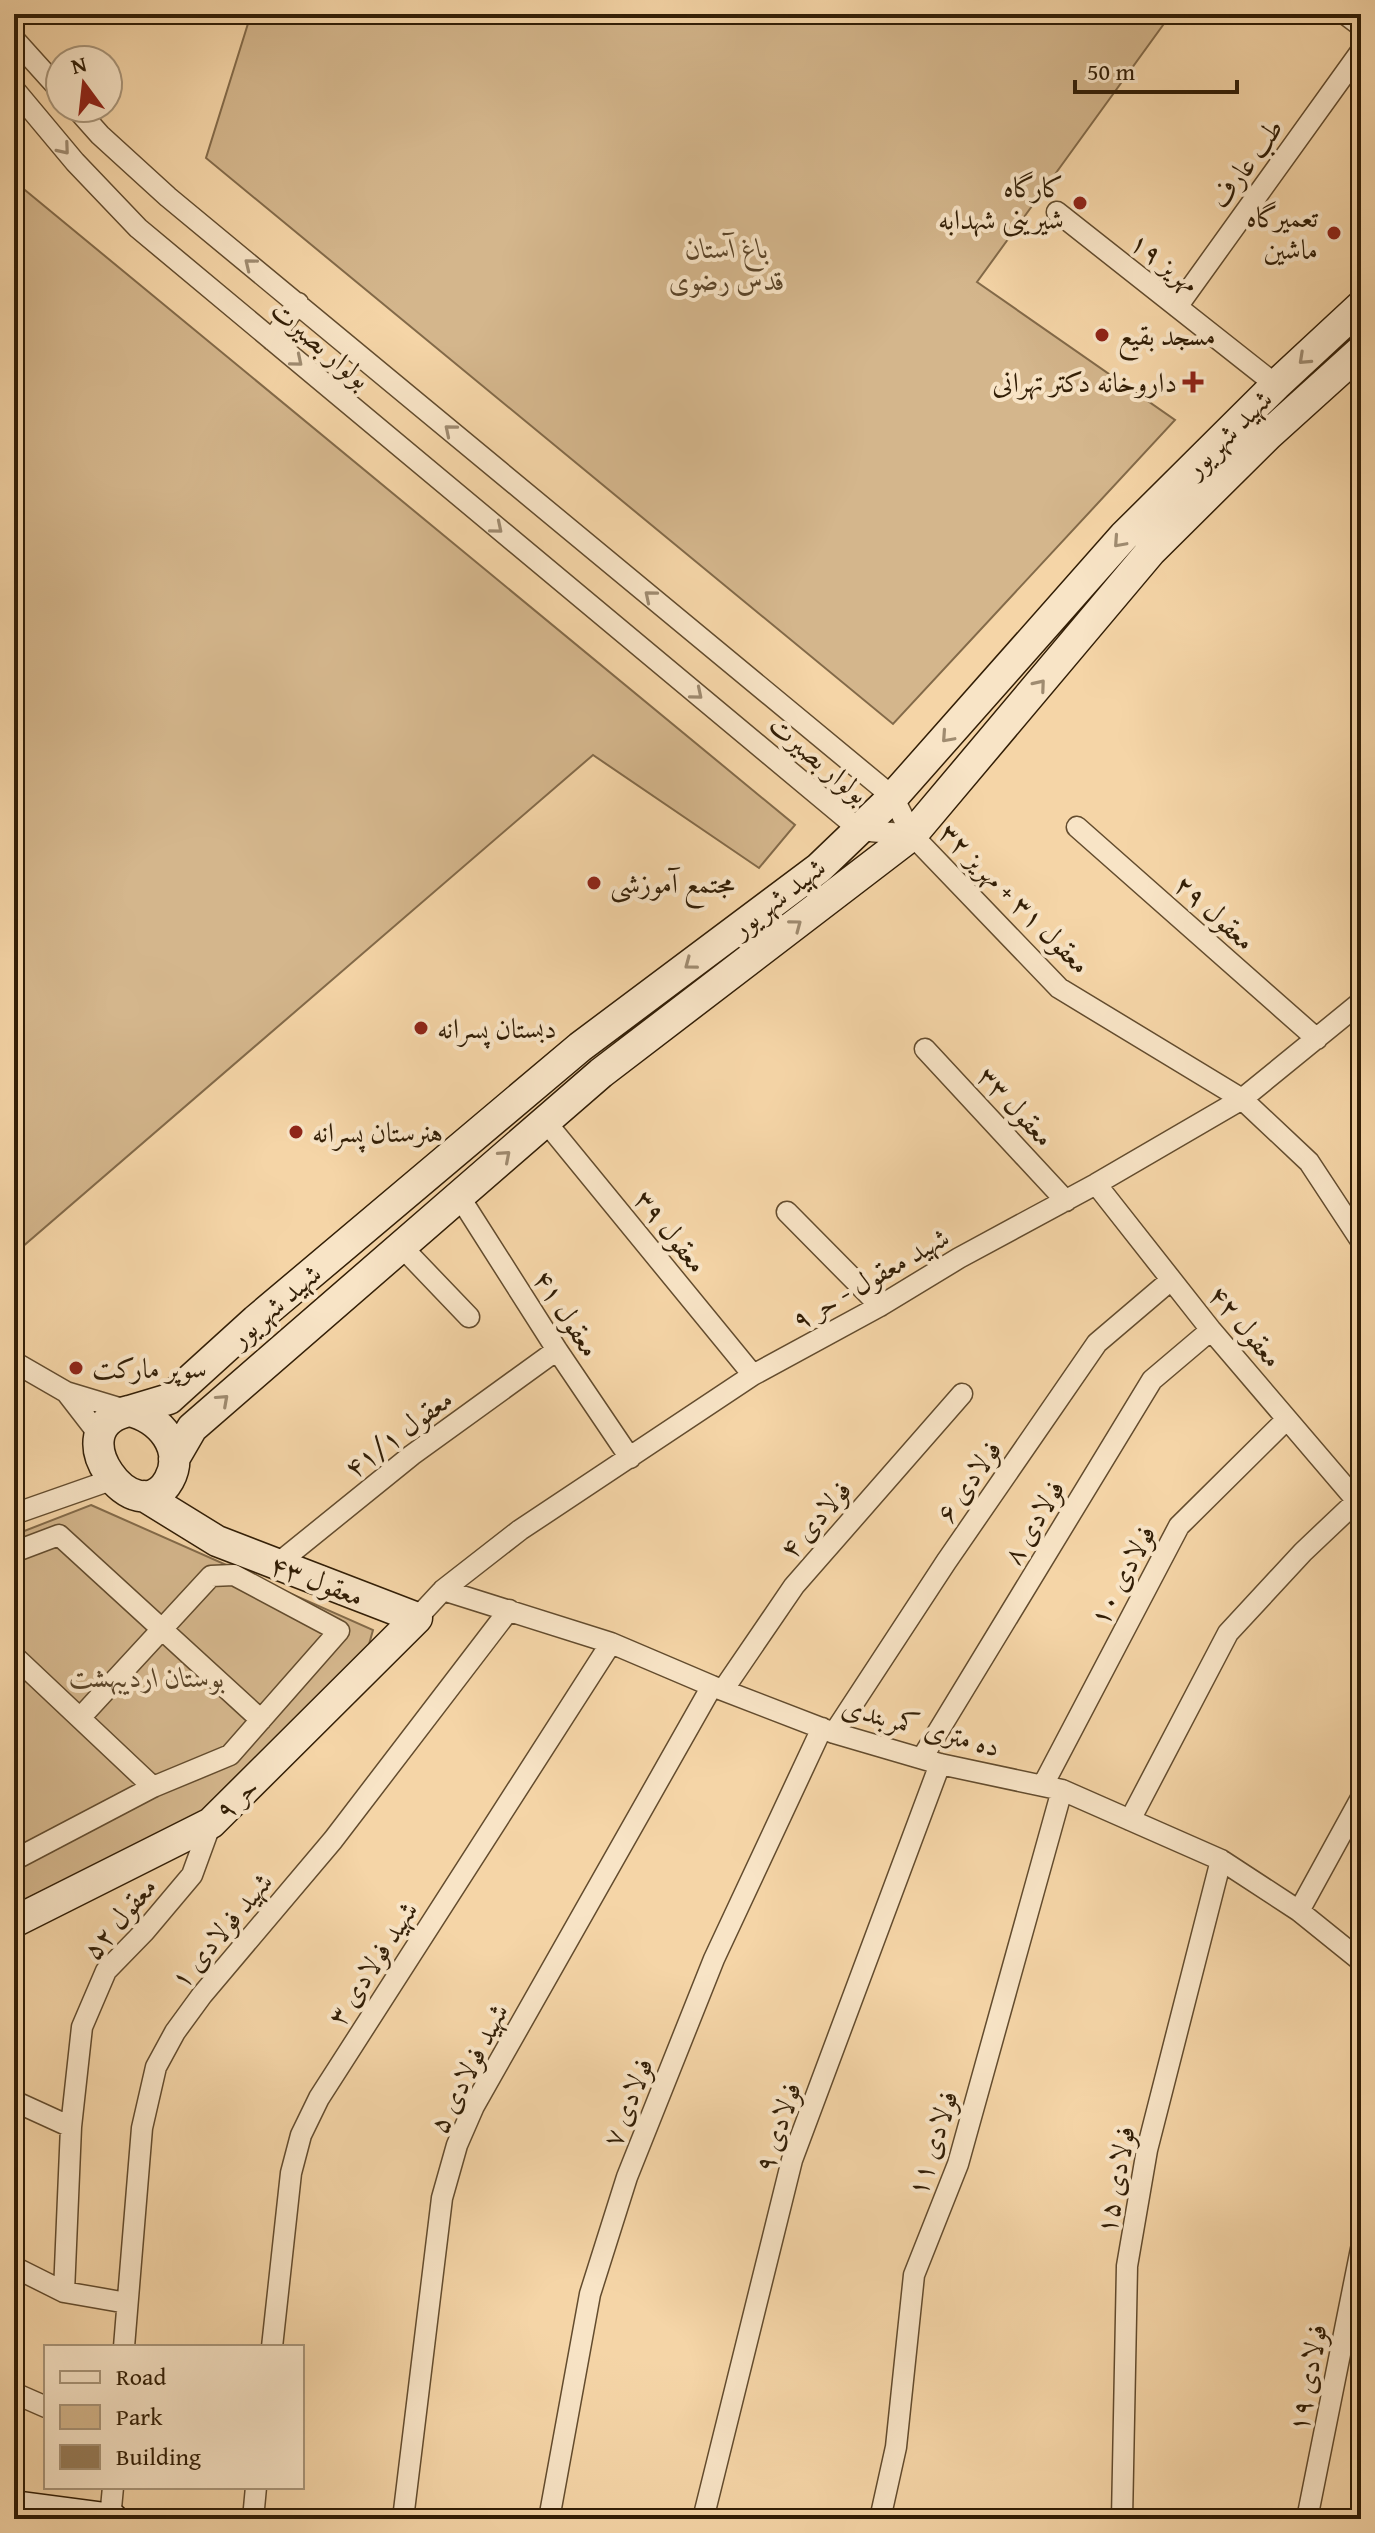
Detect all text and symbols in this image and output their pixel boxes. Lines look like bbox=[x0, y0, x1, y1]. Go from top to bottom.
north arrow bbox=[44, 44, 124, 124]
scale bar bbox=[1075, 44, 1237, 94]
text: N bbox=[68, 47, 90, 82]
text: 50 m bbox=[1087, 54, 1135, 89]
street label: طب عارف bbox=[1199, 109, 1292, 216]
one-way arrow bbox=[54, 140, 69, 154]
place label: کارگاه شیرینی شهدابه bbox=[938, 166, 1064, 239]
marker: کارگاه شیرینی شهدابه bbox=[1071, 194, 1089, 212]
place label: تعمیرگاه ماشین bbox=[1246, 196, 1319, 269]
street label: مهریز ۱۹ bbox=[1122, 221, 1209, 302]
marker: تعمیرگاه ماشین bbox=[1325, 224, 1343, 242]
park label: باغ آستان قدس رضوی bbox=[669, 227, 785, 300]
one-way arrow bbox=[245, 259, 259, 274]
street label: بولوار بصیرت bbox=[262, 289, 380, 398]
place label: مسجد بقیع bbox=[1118, 314, 1216, 361]
marker: مسجد بقیع bbox=[1093, 326, 1111, 344]
one-way arrow bbox=[1298, 350, 1313, 364]
one-way arrow bbox=[288, 351, 302, 366]
place label: داروخانه دکتر تهرانی bbox=[992, 361, 1177, 402]
marker: داروخانه دکتر تهرانی bbox=[1184, 373, 1202, 391]
street label: شهید شهریور bbox=[1172, 379, 1281, 488]
one-way arrow bbox=[445, 425, 459, 440]
one-way arrow bbox=[488, 518, 503, 532]
one-way arrow bbox=[1114, 533, 1128, 547]
one-way arrow bbox=[645, 591, 660, 605]
one-way arrow bbox=[1030, 680, 1045, 694]
one-way arrow bbox=[687, 684, 702, 699]
street label: بولوار بصیرت bbox=[760, 704, 878, 813]
one-way arrow bbox=[942, 727, 956, 742]
street label: معقول ۳۱ + مهریز ۳۲ bbox=[930, 812, 1101, 983]
street label: شهید شهریور bbox=[719, 846, 834, 949]
place label: مجتمع آموزشی bbox=[610, 862, 735, 909]
street label: معقول ۲۹ bbox=[1165, 864, 1265, 959]
marker: مجتمع آموزشی bbox=[585, 874, 603, 892]
one-way arrow bbox=[787, 921, 802, 935]
one-way arrow bbox=[685, 955, 699, 969]
place label: دبستان پسرانه bbox=[437, 1007, 557, 1049]
marker: دبستان پسرانه bbox=[412, 1019, 430, 1037]
street label: معقول ۳۳ bbox=[968, 1056, 1065, 1155]
place label: هنرستان پسرانه bbox=[312, 1111, 443, 1153]
marker: هنرستان پسرانه bbox=[287, 1123, 305, 1141]
one-way arrow bbox=[495, 1152, 510, 1166]
street label: معقول ۳۹ bbox=[625, 1180, 718, 1281]
street label: شهید معقول - حر ۹ bbox=[783, 1216, 956, 1339]
street label: شهید شهریور bbox=[217, 1253, 330, 1358]
street label: معقول ۴۱ bbox=[524, 1261, 611, 1365]
street label: معقول ۴۲ bbox=[1199, 1275, 1293, 1376]
place label: سوپر مارکت bbox=[92, 1347, 207, 1388]
marker: سوپر مارکت bbox=[67, 1359, 85, 1377]
street label: معقول ۴۱/۱ bbox=[335, 1378, 461, 1487]
one-way arrow bbox=[214, 1395, 229, 1410]
street label: فولادی ۶ bbox=[924, 1431, 1011, 1530]
street label: فولادی ۴ bbox=[769, 1470, 860, 1567]
street label: فولادی ۸ bbox=[991, 1472, 1074, 1572]
street label: فولادی ۱۰ bbox=[1078, 1517, 1165, 1632]
street label: معقول ۴۳ bbox=[264, 1543, 370, 1616]
park label: بوستان اردیبهشت bbox=[69, 1656, 225, 1697]
street label: ده متری کمربندی bbox=[837, 1685, 1005, 1766]
street label: حر ۹ bbox=[204, 1767, 267, 1829]
street label: شهید فولادی ۱ bbox=[160, 1862, 282, 1997]
street label: معقول ۵۲ bbox=[72, 1867, 166, 1968]
street label: شهید فولادی ۳ bbox=[316, 1892, 427, 2033]
street label: شهید فولادی ۵ bbox=[417, 1996, 518, 2140]
street label: فولادی ۷ bbox=[590, 2051, 663, 2152]
street label: فولادی ۹ bbox=[742, 2076, 811, 2177]
street label: فولادی ۱۱ bbox=[895, 2085, 968, 2201]
street label: فولادی ۱۵ bbox=[1084, 2123, 1145, 2237]
street label: فولادی ۱۹ bbox=[1276, 2321, 1337, 2435]
legend bbox=[44, 2345, 304, 2489]
text: Road bbox=[116, 2359, 166, 2394]
text: Park bbox=[116, 2399, 163, 2434]
text: Building bbox=[116, 2439, 201, 2474]

